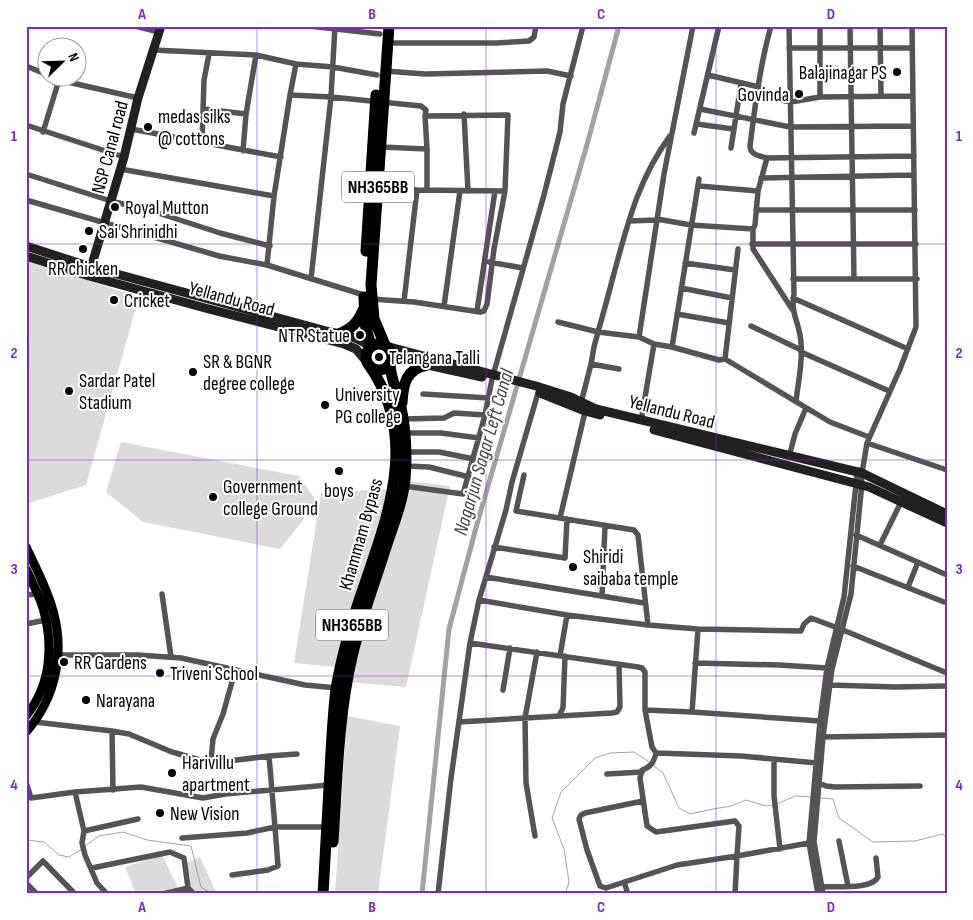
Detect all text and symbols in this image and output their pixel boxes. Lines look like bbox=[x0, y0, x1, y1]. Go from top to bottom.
text: A bbox=[137, 5, 146, 24]
text: B bbox=[368, 5, 376, 24]
text: C bbox=[597, 5, 605, 24]
text: D bbox=[827, 5, 835, 24]
north arrow bbox=[38, 38, 88, 88]
text: N bbox=[64, 50, 83, 64]
place label: Balajinagar PS bbox=[799, 62, 887, 85]
marker: Balajinagar PS bbox=[891, 66, 903, 78]
place label: Govinda bbox=[737, 84, 789, 107]
marker: Govinda bbox=[793, 88, 805, 100]
street label: NSP Canal road bbox=[87, 98, 134, 196]
place label: medas silks @ cottons bbox=[158, 106, 231, 151]
marker: medas silks @ cottons bbox=[142, 121, 154, 133]
text: 1 bbox=[11, 127, 18, 146]
text: 1 bbox=[956, 127, 963, 146]
road number: NH365BB bbox=[342, 172, 414, 202]
place label: Royal Mutton bbox=[125, 197, 209, 220]
marker: Royal Mutton bbox=[109, 201, 121, 213]
place label: Sai Shrinidhi bbox=[99, 221, 178, 244]
marker: Sai Shrinidhi bbox=[83, 225, 95, 237]
marker: RR chicken bbox=[77, 243, 89, 255]
place label: RR chicken bbox=[48, 258, 118, 281]
street label: Yellandu Road bbox=[186, 277, 277, 322]
place label: Cricket bbox=[124, 290, 170, 313]
marker: Cricket bbox=[108, 294, 120, 306]
place label: NTR Statue bbox=[278, 325, 350, 348]
marker: NTR Statue bbox=[354, 329, 366, 341]
text: 2 bbox=[10, 344, 18, 363]
text: 2 bbox=[955, 344, 963, 363]
place label: Telangana Talli bbox=[389, 347, 480, 370]
place label: SR & BGNR degree college bbox=[203, 351, 295, 396]
marker: Telangana Talli bbox=[373, 351, 385, 363]
water label: Nagarjun Sagar Left Canal bbox=[449, 365, 520, 538]
marker: SR & BGNR degree college bbox=[187, 366, 199, 378]
place label: Sardar Patel Stadium bbox=[79, 370, 155, 415]
place label: University PG college bbox=[335, 384, 401, 429]
marker: Sardar Patel Stadium bbox=[63, 385, 75, 397]
street label: Yellandu Road bbox=[626, 391, 717, 434]
marker: University PG college bbox=[319, 399, 331, 411]
marker: boys bbox=[333, 465, 345, 477]
place label: Government college Ground bbox=[223, 476, 318, 521]
street label: Khammam Bypass bbox=[335, 476, 388, 593]
place label: boys bbox=[324, 480, 354, 503]
marker: Government college Ground bbox=[207, 491, 219, 503]
place label: Shiridi saibaba temple bbox=[583, 546, 678, 591]
text: 3 bbox=[10, 560, 18, 579]
text: 3 bbox=[955, 560, 963, 579]
marker: Shiridi saibaba temple bbox=[567, 561, 579, 573]
road number: NH365BB bbox=[316, 610, 388, 640]
place label: RR Gardens bbox=[74, 652, 147, 675]
marker: RR Gardens bbox=[58, 656, 70, 668]
place label: Triveni School bbox=[170, 663, 258, 686]
marker: Triveni School bbox=[154, 667, 166, 679]
place label: Narayana bbox=[96, 690, 155, 713]
marker: Narayana bbox=[80, 694, 92, 706]
place label: Harivillu apartment bbox=[182, 752, 250, 797]
marker: Harivillu apartment bbox=[166, 767, 178, 779]
text: 4 bbox=[10, 776, 18, 795]
text: 4 bbox=[955, 776, 963, 795]
place label: New Vision bbox=[170, 803, 239, 826]
marker: New Vision bbox=[154, 807, 166, 819]
text: A bbox=[137, 898, 146, 917]
text: B bbox=[368, 898, 376, 917]
text: C bbox=[597, 898, 605, 917]
text: D bbox=[827, 898, 835, 917]

